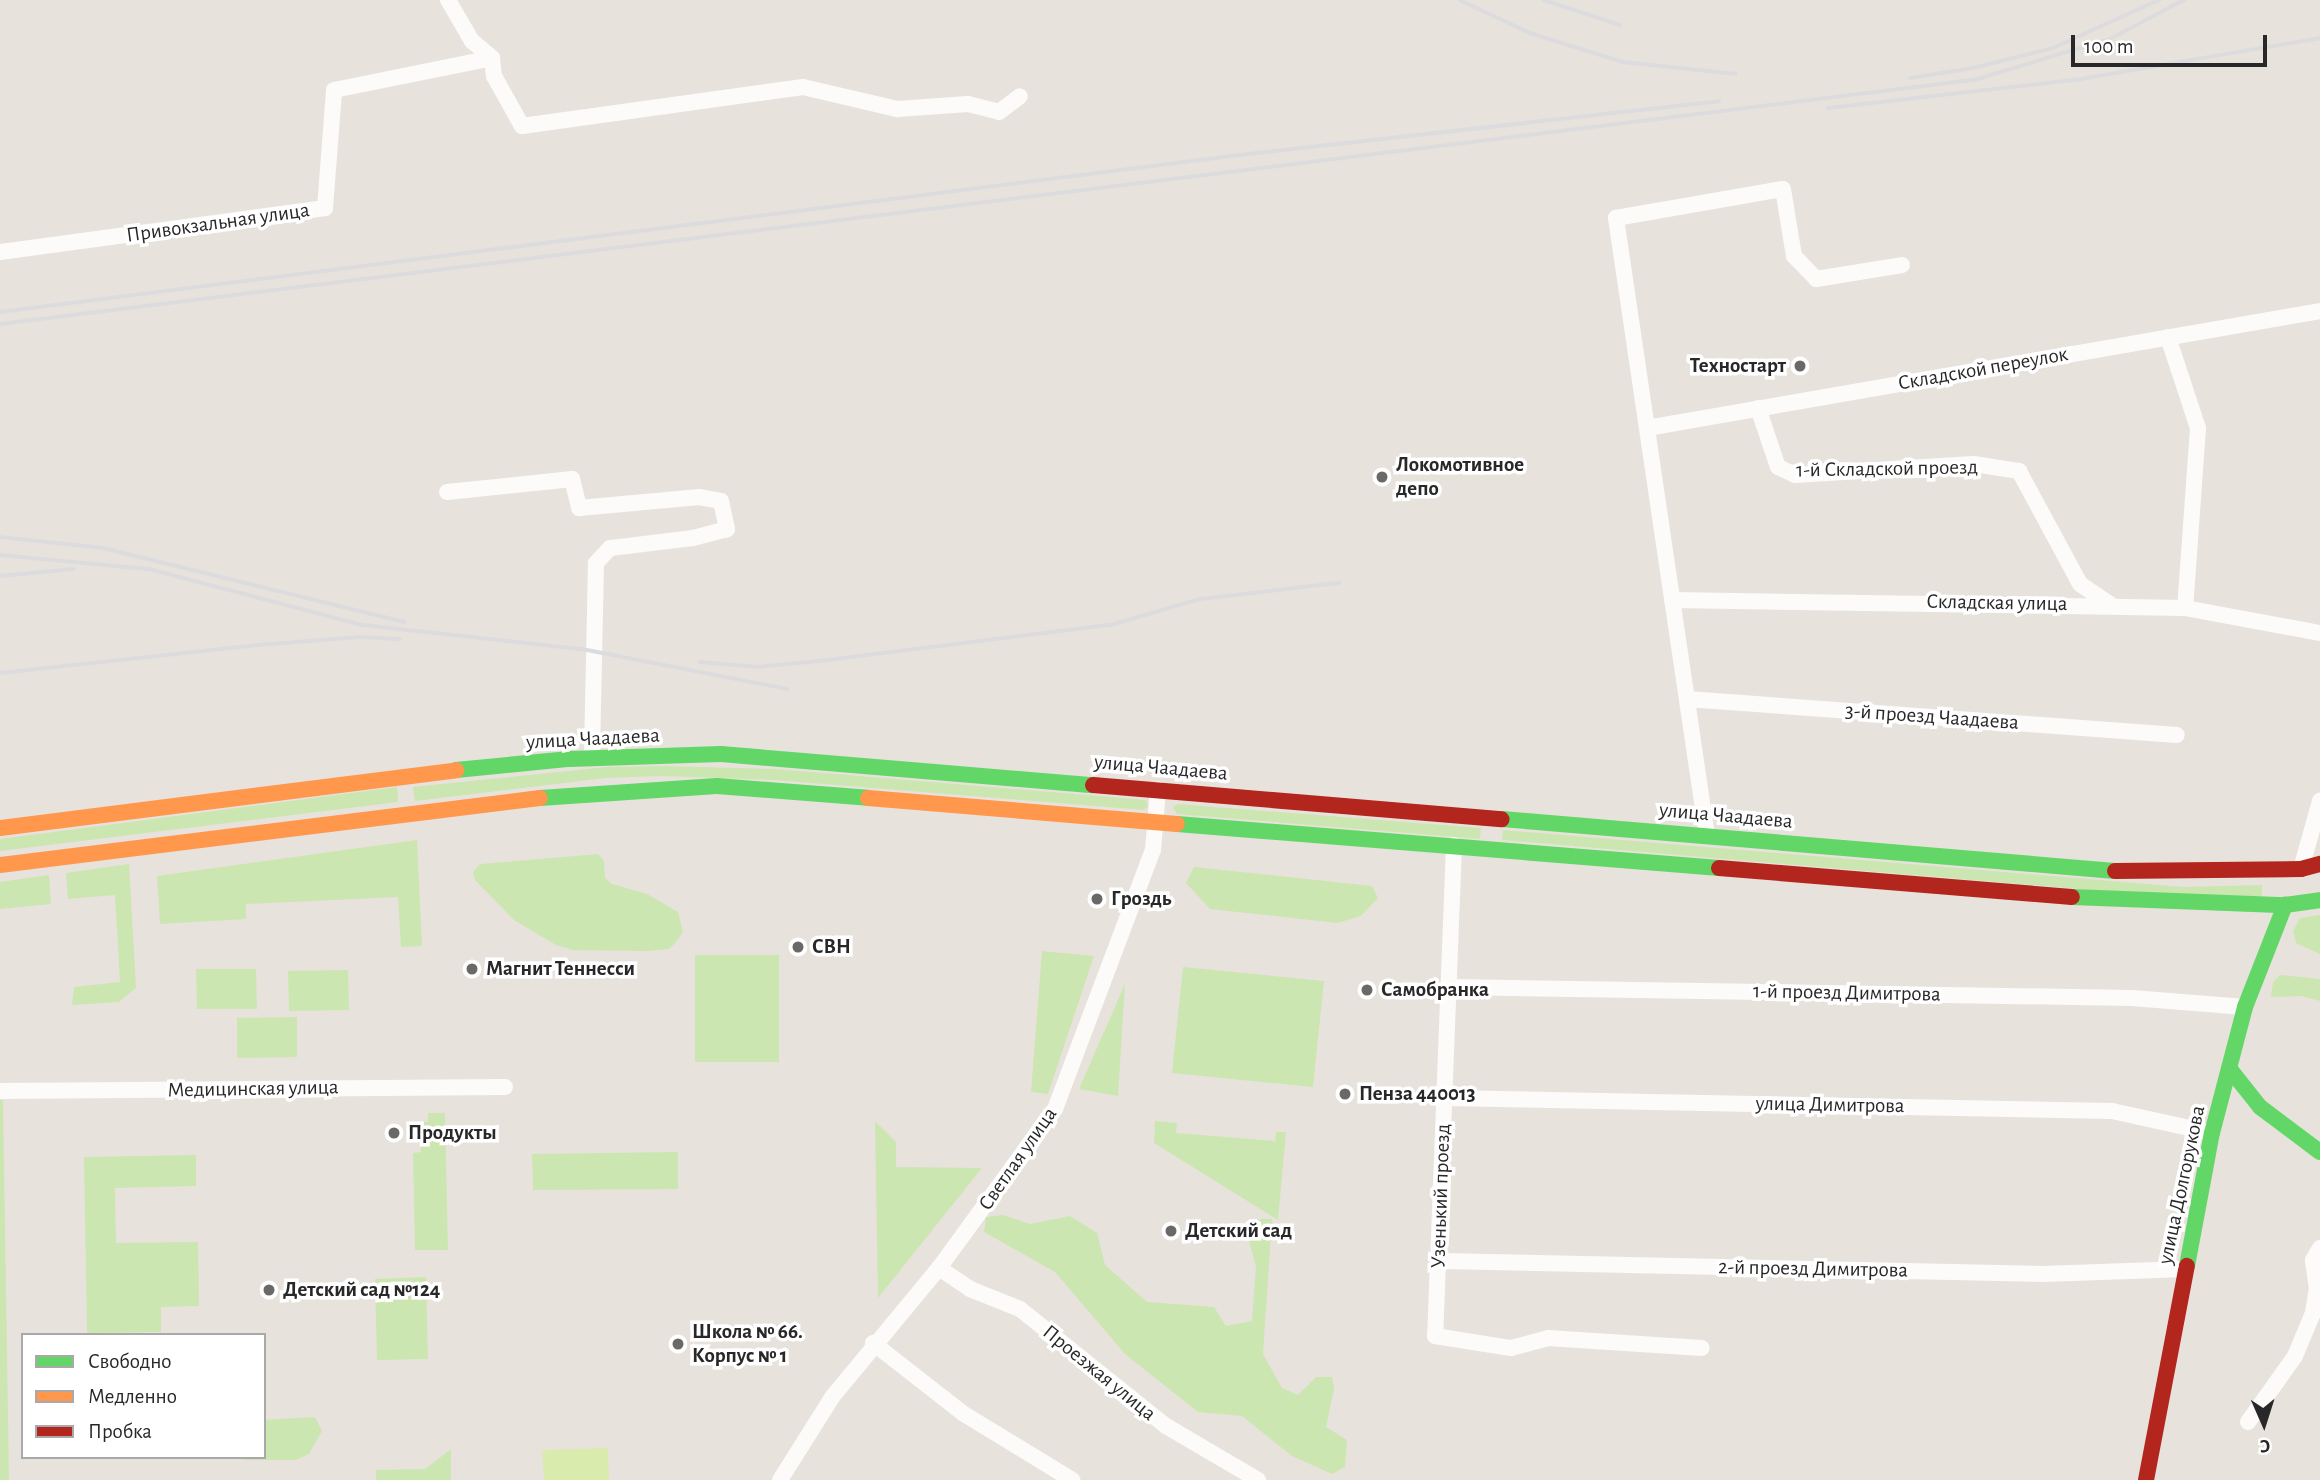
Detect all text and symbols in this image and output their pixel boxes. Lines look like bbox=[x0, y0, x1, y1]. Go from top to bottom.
scale bar bbox=[2075, 21, 2271, 65]
text: 100 m bbox=[2084, 36, 2134, 57]
street label: Привокзальная улица bbox=[125, 198, 311, 248]
street label: Складской переулок bbox=[1896, 342, 2070, 396]
place label: Техностарт bbox=[1690, 353, 1786, 379]
marker: Техностарт bbox=[1792, 358, 1808, 374]
place label: Локомотивное депо bbox=[1396, 452, 1524, 502]
street label: 1-й Складской проезд bbox=[1796, 455, 1978, 483]
marker: Локомотивное депо bbox=[1374, 469, 1390, 485]
street label: Складская улица bbox=[1926, 589, 2068, 617]
street label: 3-й проезд Чаадаева bbox=[1844, 698, 2020, 736]
street label: улица Чаадаева bbox=[526, 723, 660, 755]
street label: улица Чаадаева bbox=[1093, 750, 1229, 786]
street label: улица Чаадаева bbox=[1658, 798, 1794, 834]
place label: Гроздь bbox=[1111, 886, 1172, 912]
marker: Гроздь bbox=[1089, 891, 1105, 907]
place label: СВН bbox=[812, 934, 851, 960]
marker: СВН bbox=[790, 939, 806, 955]
place label: Магнит Теннесси bbox=[486, 956, 635, 982]
marker: Магнит Теннесси bbox=[464, 961, 480, 977]
place label: Самобранка bbox=[1381, 977, 1489, 1003]
street label: 1-й проезд Димитрова bbox=[1753, 979, 1941, 1007]
marker: Самобранка bbox=[1359, 982, 1375, 998]
street label: Медицинская улица bbox=[167, 1075, 339, 1103]
place label: Пенза 440013 bbox=[1359, 1081, 1476, 1107]
marker: Пенза 440013 bbox=[1337, 1086, 1353, 1102]
street label: улица Димитрова bbox=[1755, 1091, 1905, 1119]
street label: Светлая улица bbox=[973, 1103, 1063, 1215]
street label: улица Долгорукова bbox=[2153, 1103, 2211, 1267]
place label: Продукты bbox=[408, 1120, 497, 1146]
street label: Узенький проезд bbox=[1426, 1123, 1456, 1269]
marker: Продукты bbox=[386, 1125, 402, 1141]
place label: Детский сад bbox=[1185, 1218, 1292, 1244]
marker: Детский сад bbox=[1163, 1223, 1179, 1239]
street label: 2-й проезд Димитрова bbox=[1718, 1255, 1908, 1283]
place label: Детский сад №124 bbox=[283, 1277, 440, 1303]
marker: Детский сад №124 bbox=[261, 1282, 277, 1298]
place label: Школа № 66. Корпус № 1 bbox=[692, 1319, 803, 1369]
street label: Проезжая улица bbox=[1037, 1320, 1161, 1426]
legend bbox=[21, 1333, 266, 1459]
marker: Школа № 66. Корпус № 1 bbox=[670, 1336, 686, 1352]
text: Свободно bbox=[88, 1351, 172, 1372]
text: Медленно bbox=[88, 1386, 177, 1407]
north arrow bbox=[2229, 1389, 2299, 1459]
text: Пробка bbox=[88, 1421, 152, 1442]
text: С bbox=[2259, 1436, 2271, 1455]

